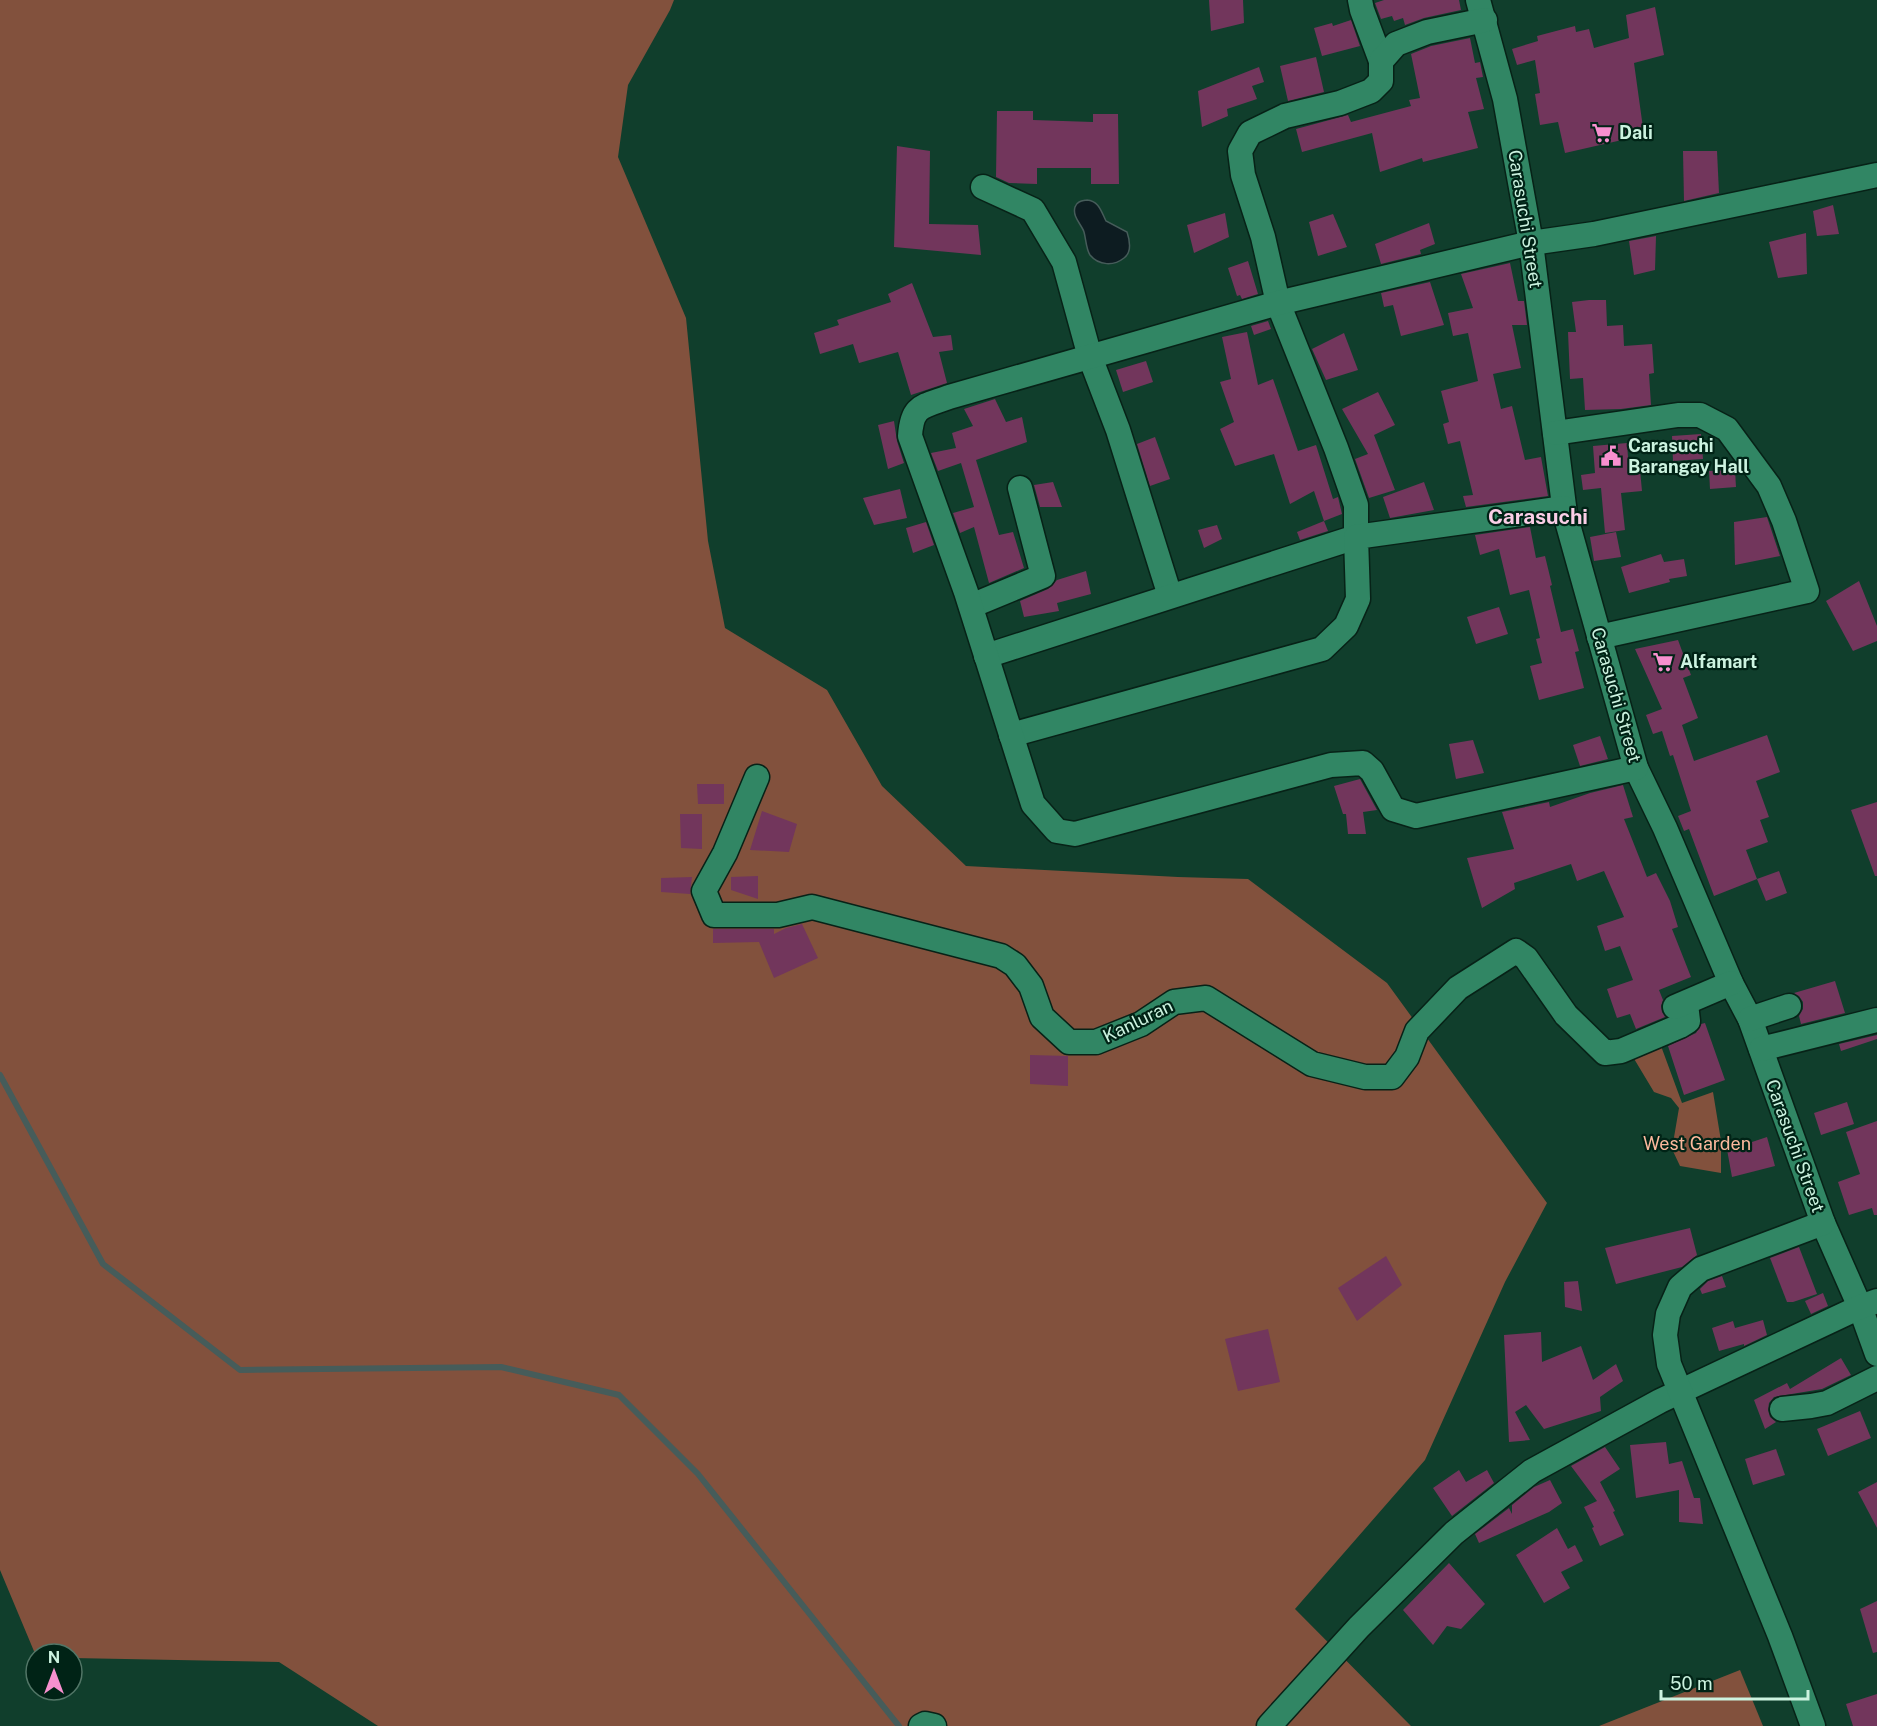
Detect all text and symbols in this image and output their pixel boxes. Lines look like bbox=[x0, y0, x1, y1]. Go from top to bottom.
supermarket icon: Dali bbox=[1590, 121, 1614, 145]
place label: Dali bbox=[1619, 122, 1653, 143]
street label: Carasuchi Street bbox=[1504, 148, 1547, 290]
place label: Carasuchi Barangay Hall bbox=[1628, 435, 1749, 477]
public building icon: Carasuchi Barangay Hall bbox=[1599, 444, 1623, 468]
district label: Carasuchi bbox=[1488, 504, 1588, 529]
street label: Carasuchi Street bbox=[1587, 625, 1646, 765]
supermarket icon: Alfamart bbox=[1651, 650, 1675, 674]
place label: Alfamart bbox=[1680, 651, 1757, 672]
street label: Kanluran bbox=[1099, 995, 1176, 1046]
street label: Carasuchi Street bbox=[1762, 1077, 1829, 1215]
park label: West Garden bbox=[1643, 1133, 1751, 1154]
north arrow bbox=[24, 1642, 84, 1702]
text: N bbox=[48, 1648, 60, 1667]
scale bar bbox=[1661, 1663, 1808, 1701]
text: 50 m bbox=[1670, 1673, 1713, 1694]

